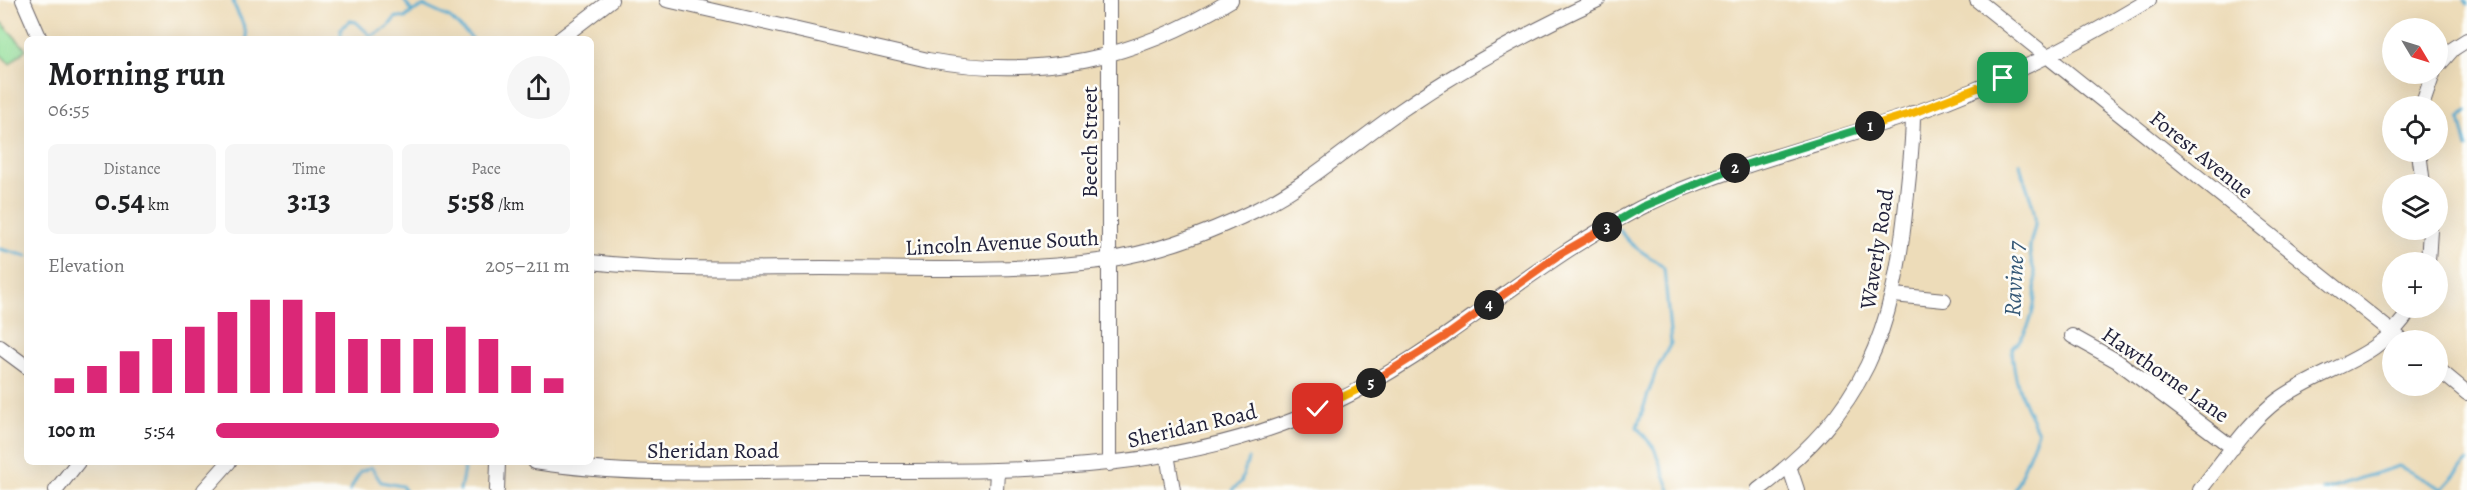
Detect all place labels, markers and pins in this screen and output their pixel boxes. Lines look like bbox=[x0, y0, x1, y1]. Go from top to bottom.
pin bbox=[1977, 52, 2028, 103]
pin: 1 bbox=[1855, 111, 1885, 141]
pin: 2 bbox=[1720, 153, 1750, 183]
pin: 3 bbox=[1592, 212, 1622, 242]
pin: 4 bbox=[1474, 290, 1504, 320]
pin: 5 bbox=[1356, 368, 1386, 398]
pin bbox=[1292, 383, 1343, 434]

